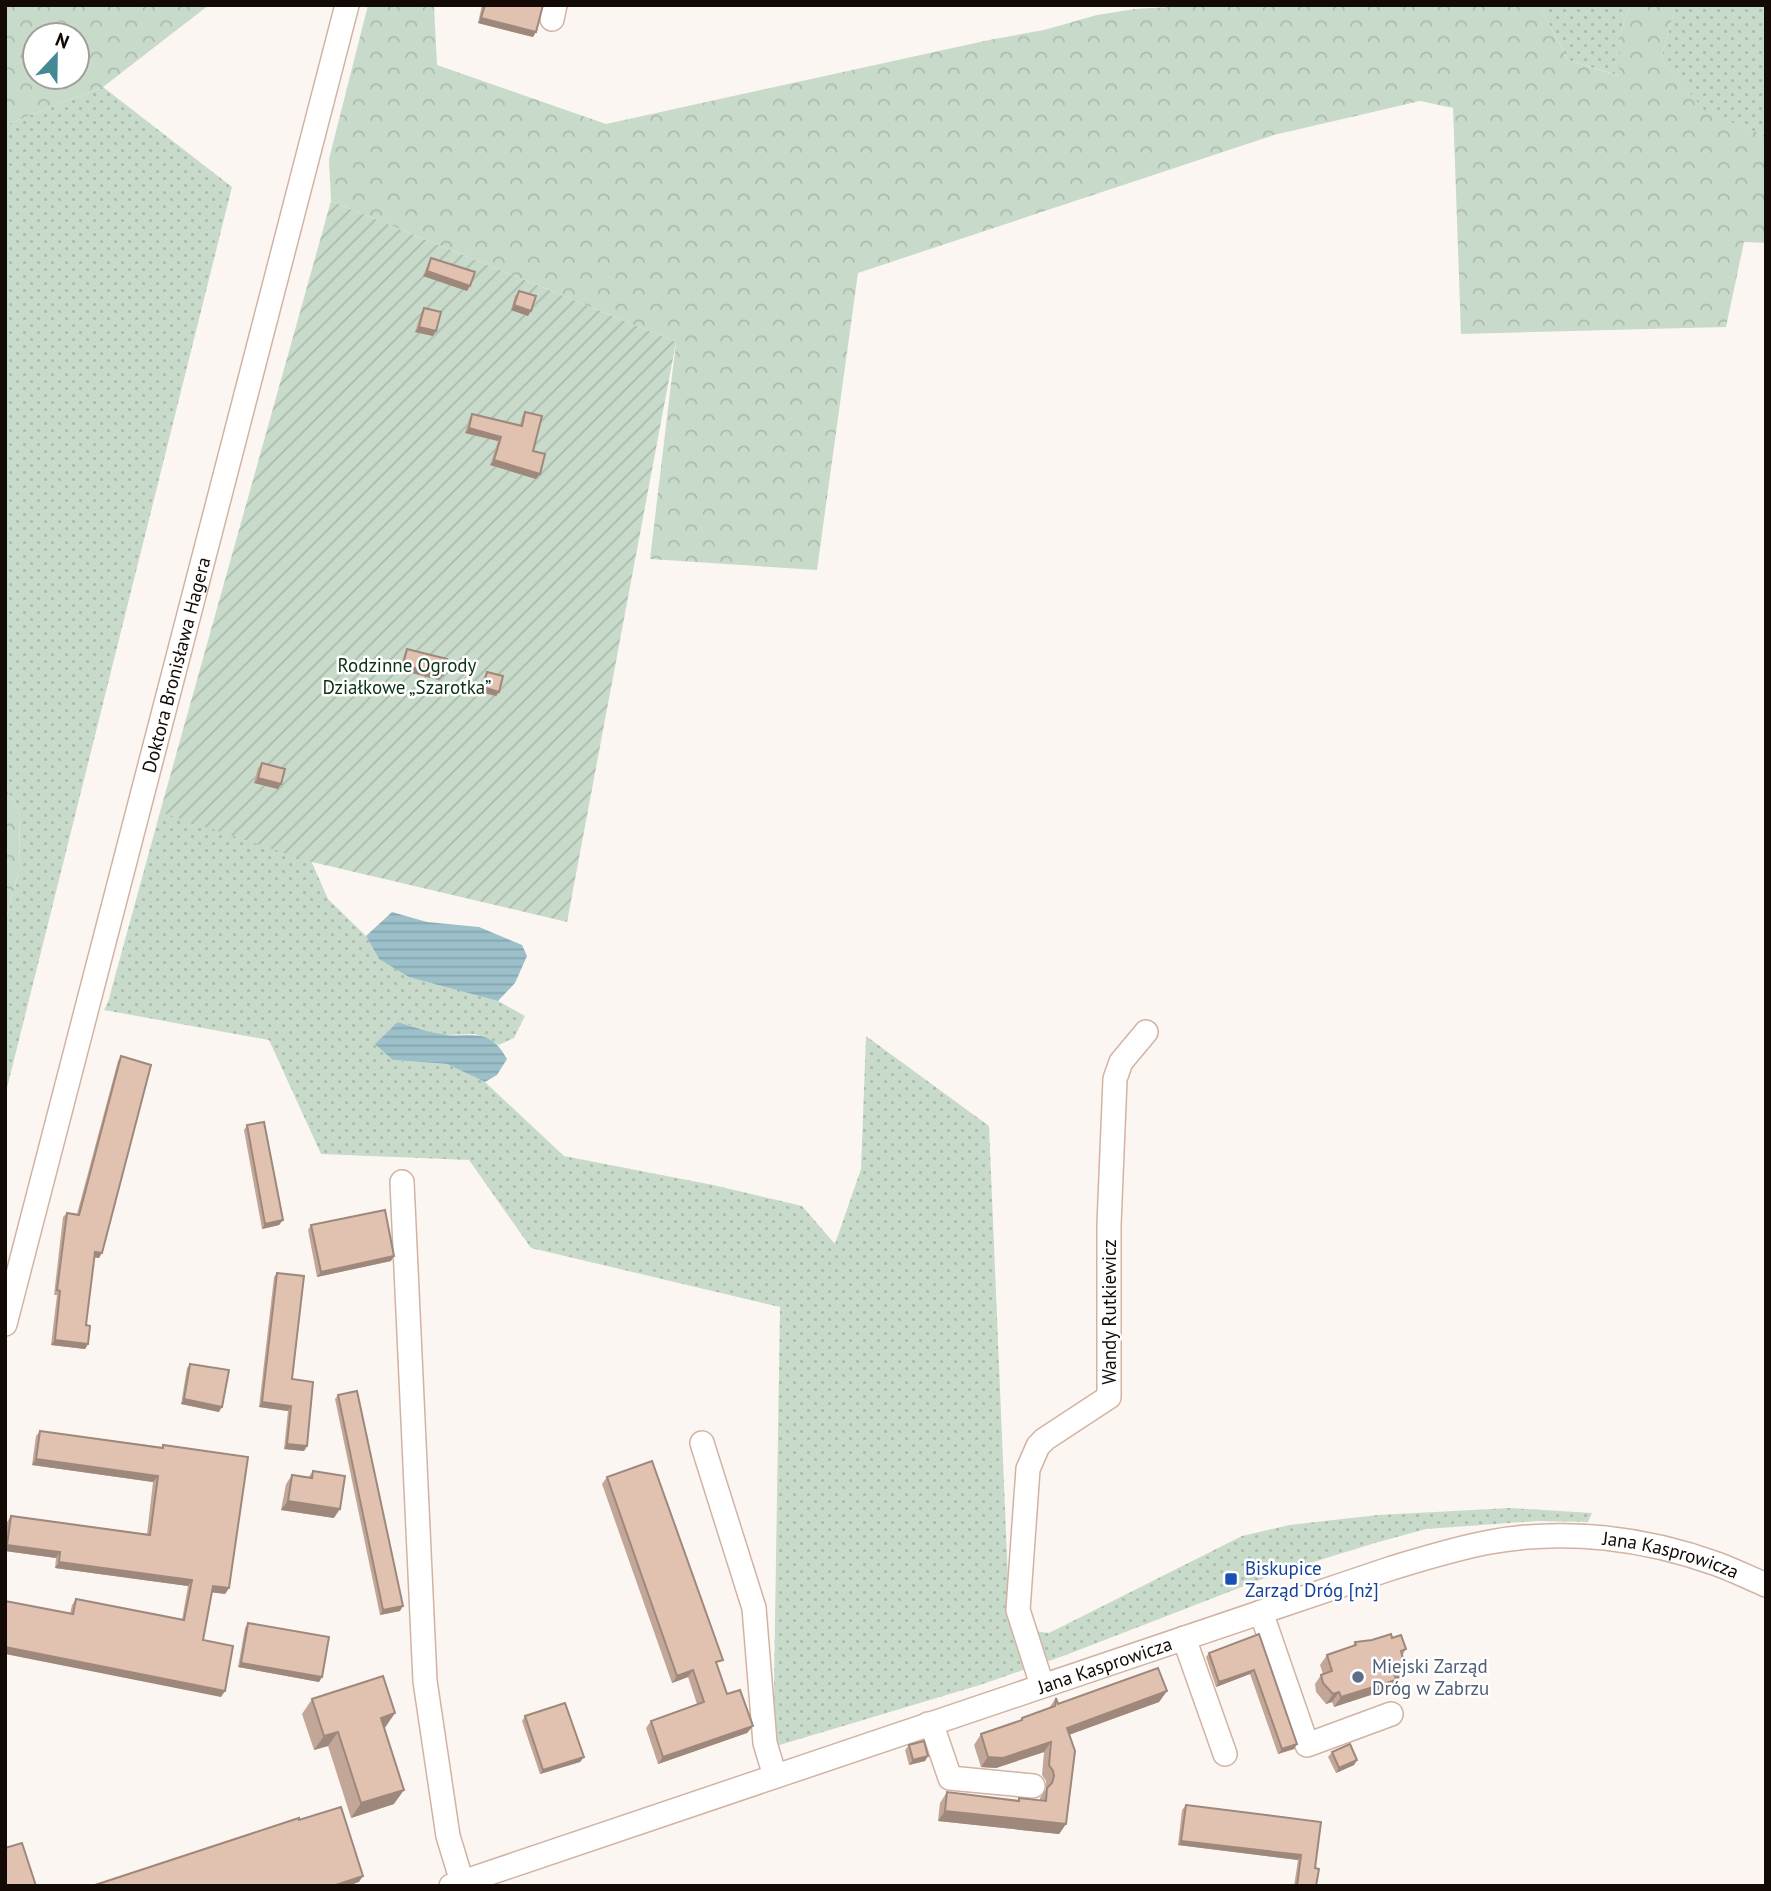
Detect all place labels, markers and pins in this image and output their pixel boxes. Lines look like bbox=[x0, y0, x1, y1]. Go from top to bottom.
place label: Biskupice Zarząd Dróg [nż] bbox=[1245, 1556, 1379, 1602]
marker: Biskupice Zarząd Dróg [nż] bbox=[1223, 1571, 1239, 1587]
place label: Miejski Zarząd Dróg w Zabrzu bbox=[1372, 1654, 1489, 1700]
marker: Miejski Zarząd Dróg w Zabrzu bbox=[1350, 1669, 1366, 1685]

